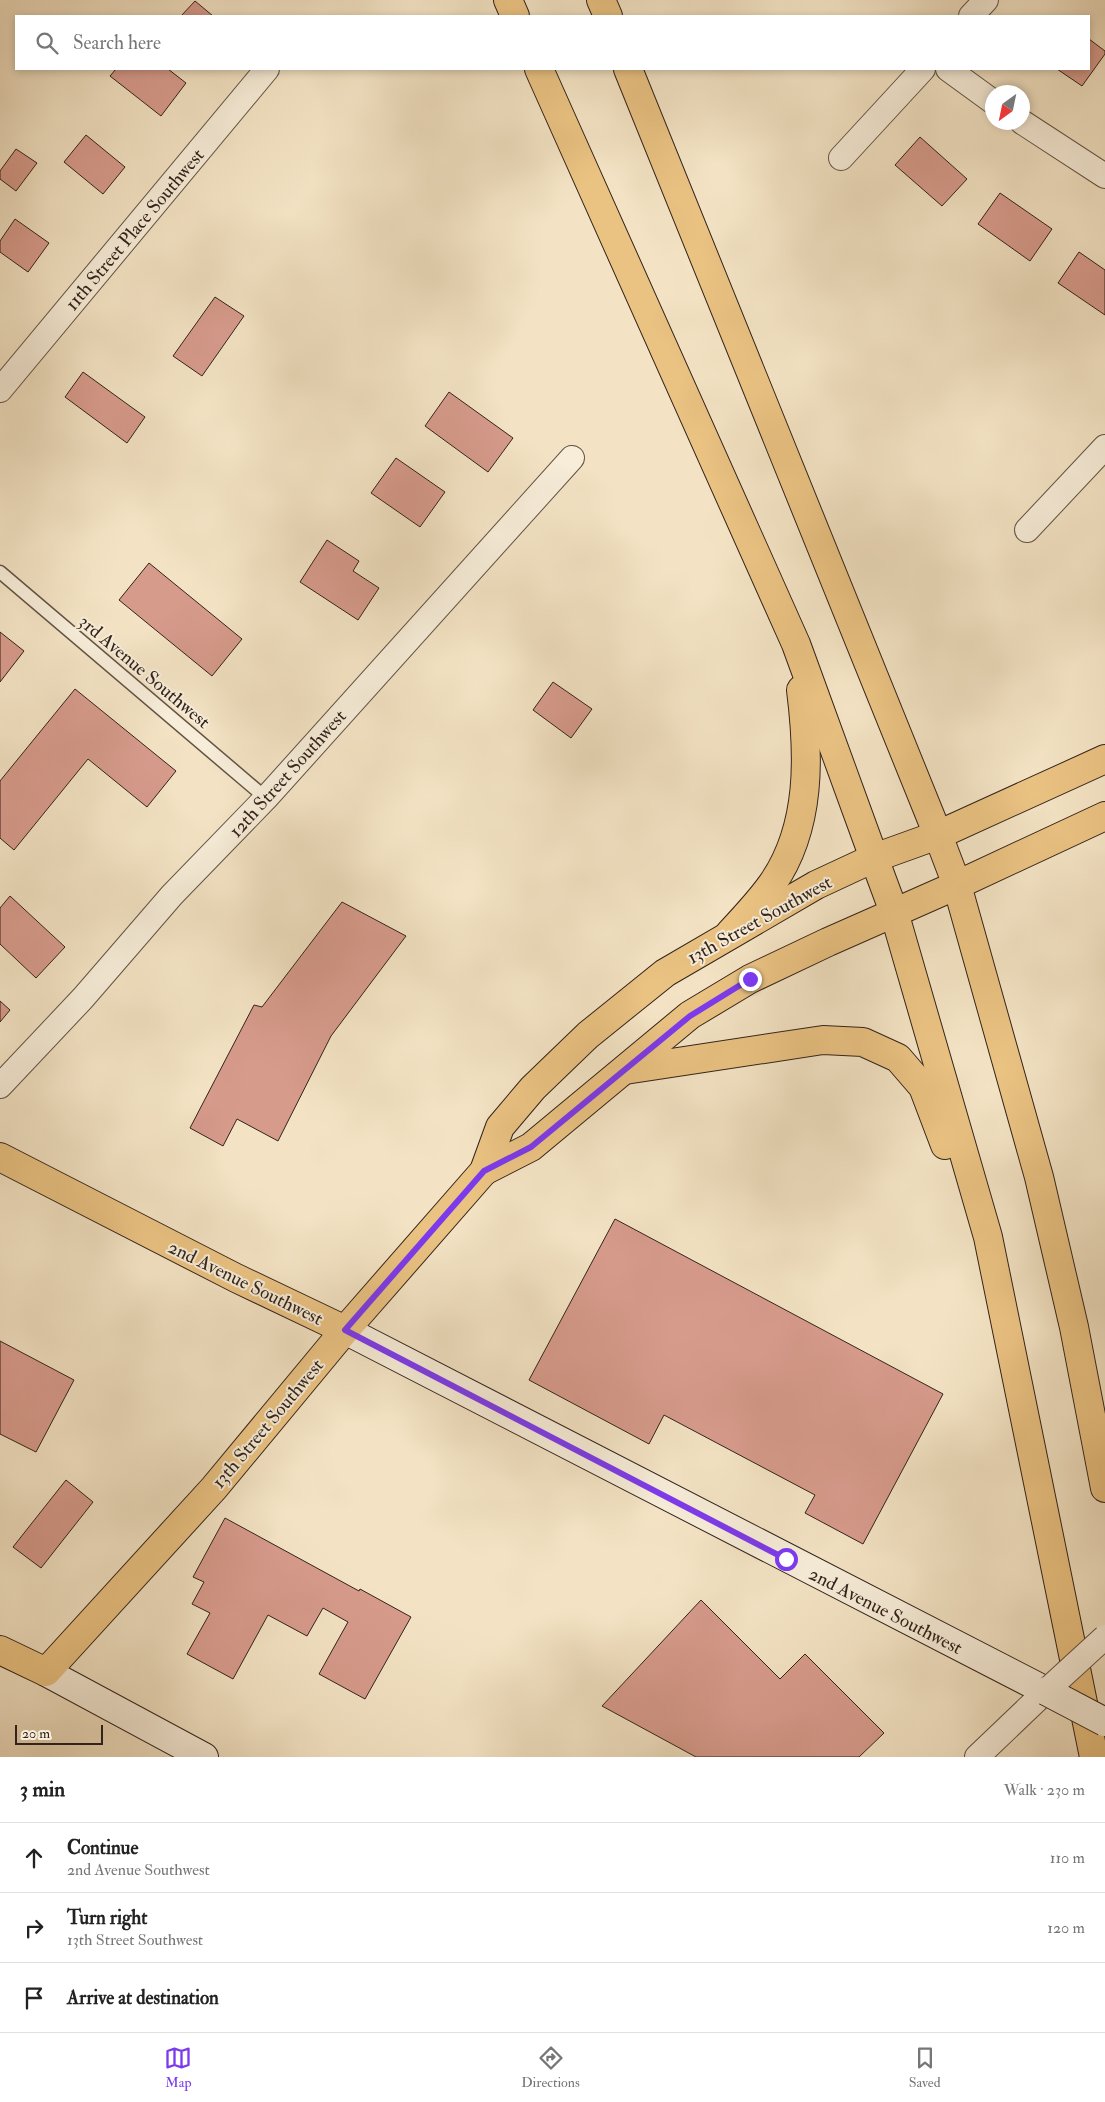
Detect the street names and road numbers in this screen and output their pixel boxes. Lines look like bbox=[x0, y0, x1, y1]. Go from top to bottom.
street label: 11th Street Place Southwest bbox=[60, 144, 210, 316]
street label: 3rd Avenue Southwest bbox=[74, 610, 215, 734]
street label: 12th Street Southwest bbox=[224, 705, 351, 843]
street label: 13th Street Southwest bbox=[683, 870, 836, 970]
street label: 2nd Avenue Southwest bbox=[164, 1235, 327, 1331]
street label: 13th Street Southwest bbox=[207, 1354, 329, 1493]
street label: 2nd Avenue Southwest bbox=[805, 1562, 966, 1660]

